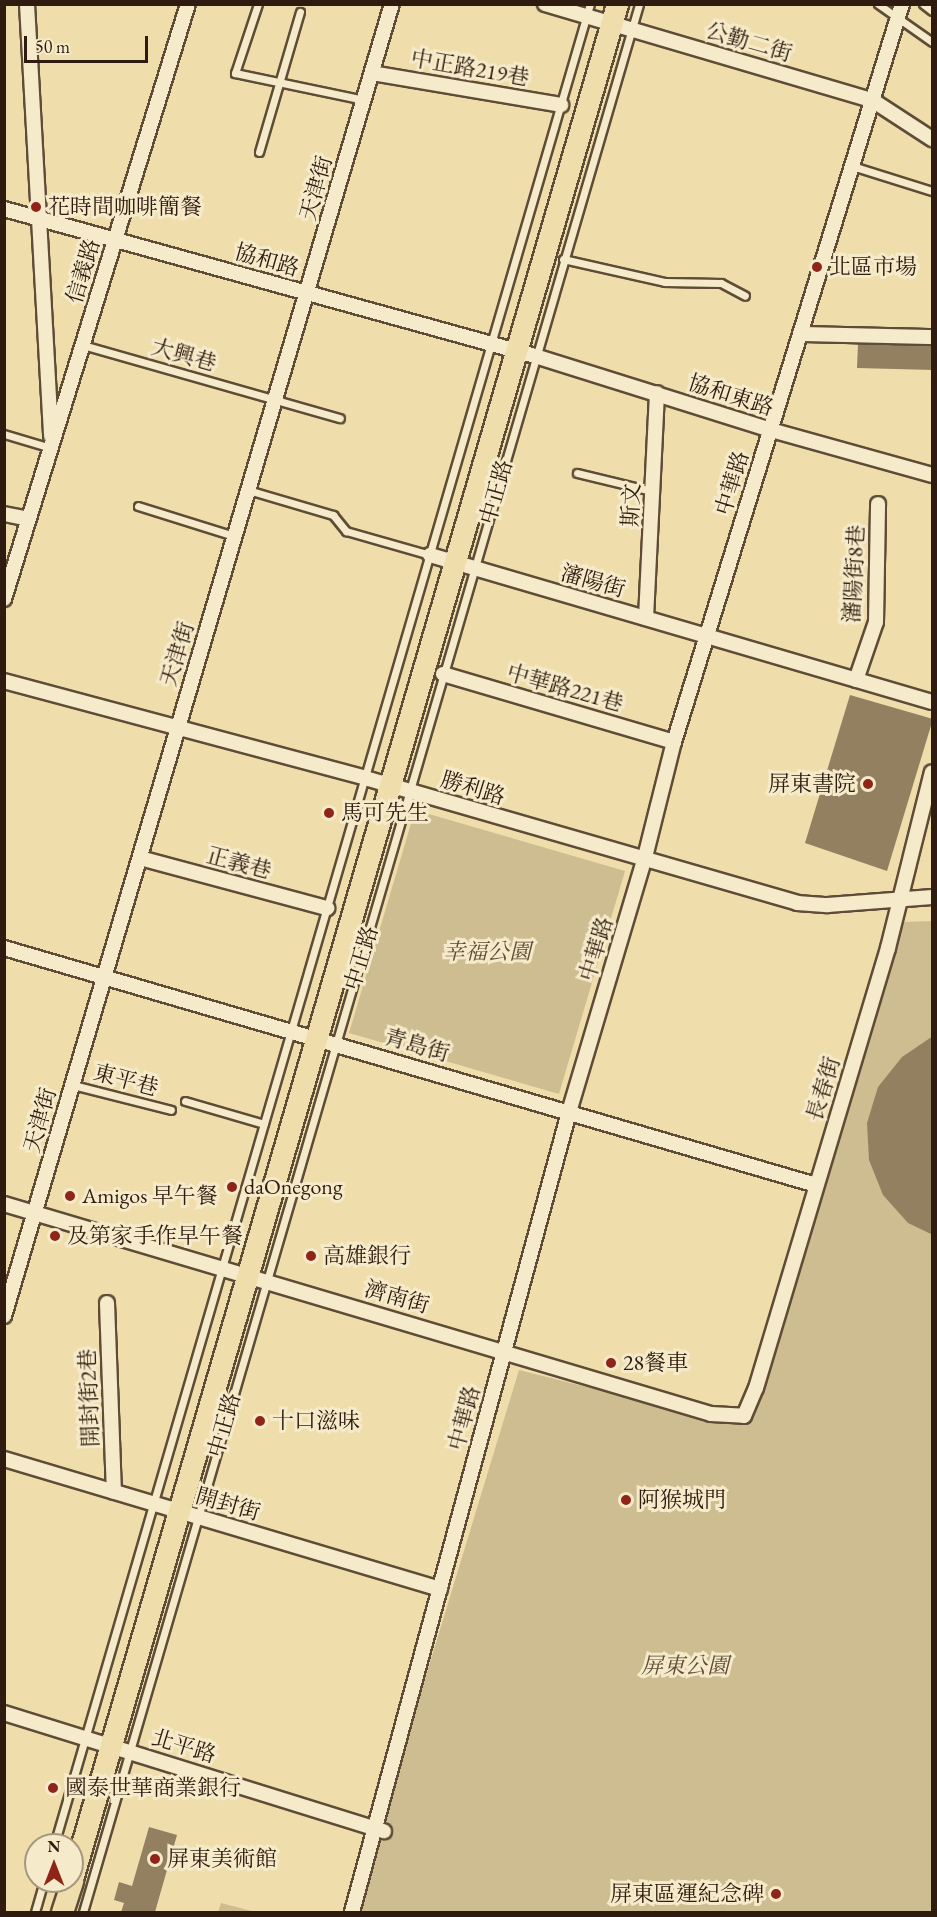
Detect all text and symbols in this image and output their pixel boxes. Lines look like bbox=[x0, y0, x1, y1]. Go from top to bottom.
street label: 公勤二街 bbox=[703, 17, 795, 67]
scale bar bbox=[27, 24, 152, 62]
text: 50 m bbox=[35, 35, 70, 58]
street label: 中正路219巷 bbox=[409, 45, 531, 91]
street label: 天津街 bbox=[294, 153, 338, 223]
place label: 花時間咖啡簡餐 bbox=[48, 194, 202, 220]
marker: 花時間咖啡簡餐 bbox=[29, 200, 43, 214]
street label: 信義路 bbox=[61, 236, 105, 306]
street label: 協和路 bbox=[232, 238, 302, 282]
place label: 北區市場 bbox=[829, 254, 917, 280]
marker: 北區市場 bbox=[810, 260, 824, 274]
street label: 大興巷 bbox=[149, 333, 219, 377]
street label: 協和東路 bbox=[685, 369, 777, 421]
street label: 中華路 bbox=[710, 448, 754, 518]
street label: 中正路 bbox=[474, 457, 518, 527]
street label: 斯文 bbox=[617, 482, 645, 528]
street label: 瀋陽街8巷 bbox=[838, 524, 870, 624]
street label: 瀋陽街 bbox=[558, 559, 628, 603]
street label: 天津街 bbox=[155, 619, 199, 689]
street label: 中華路221巷 bbox=[504, 659, 626, 717]
street label: 勝利路 bbox=[438, 766, 508, 810]
place label: 屏東書院 bbox=[768, 771, 856, 797]
marker: 屏東書院 bbox=[861, 777, 875, 791]
place label: 馬可先生 bbox=[341, 800, 429, 826]
marker: 馬可先生 bbox=[322, 806, 336, 820]
street label: 正義巷 bbox=[204, 842, 274, 884]
street label: 中華路 bbox=[574, 914, 618, 984]
street label: 中正路 bbox=[339, 923, 383, 993]
park label: 幸福公園 bbox=[443, 939, 531, 965]
street label: 青島街 bbox=[382, 1023, 452, 1067]
street label: 長春街 bbox=[801, 1054, 845, 1124]
street label: 東平巷 bbox=[91, 1059, 161, 1101]
street label: 天津街 bbox=[18, 1085, 62, 1155]
place label: daOnegong bbox=[244, 1174, 343, 1200]
marker: daOnegong bbox=[225, 1180, 239, 1194]
place label: Amigos 早午餐 bbox=[82, 1183, 218, 1209]
marker: Amigos 早午餐 bbox=[63, 1189, 77, 1203]
place label: 及第家手作早午餐 bbox=[67, 1223, 243, 1249]
marker: 及第家手作早午餐 bbox=[48, 1229, 62, 1243]
place label: 高雄銀行 bbox=[323, 1243, 411, 1269]
marker: 高雄銀行 bbox=[304, 1249, 318, 1263]
street label: 濟南街 bbox=[362, 1275, 432, 1319]
street label: 開封街2巷 bbox=[74, 1348, 104, 1448]
place label: 28餐車 bbox=[623, 1350, 688, 1376]
marker: 28餐車 bbox=[604, 1356, 618, 1370]
street label: 中華路 bbox=[443, 1383, 485, 1453]
street label: 中正路 bbox=[202, 1390, 246, 1460]
place label: 十口滋味 bbox=[272, 1408, 360, 1434]
marker: 十口滋味 bbox=[253, 1414, 267, 1428]
street label: 開封街 bbox=[193, 1482, 263, 1526]
place label: 阿猴城門 bbox=[638, 1487, 726, 1513]
marker: 阿猴城門 bbox=[619, 1493, 633, 1507]
park label: 屏東公園 bbox=[641, 1653, 729, 1679]
street label: 北平路 bbox=[149, 1724, 219, 1768]
place label: 國泰世華商業銀行 bbox=[65, 1775, 241, 1801]
marker: 國泰世華商業銀行 bbox=[46, 1781, 60, 1795]
north arrow bbox=[24, 1833, 84, 1893]
text: N bbox=[48, 1836, 60, 1857]
place label: 屏東美術館 bbox=[167, 1846, 277, 1872]
marker: 屏東美術館 bbox=[148, 1852, 162, 1866]
place label: 屏東區運紀念碑 bbox=[610, 1881, 764, 1907]
marker: 屏東區運紀念碑 bbox=[769, 1887, 783, 1901]

